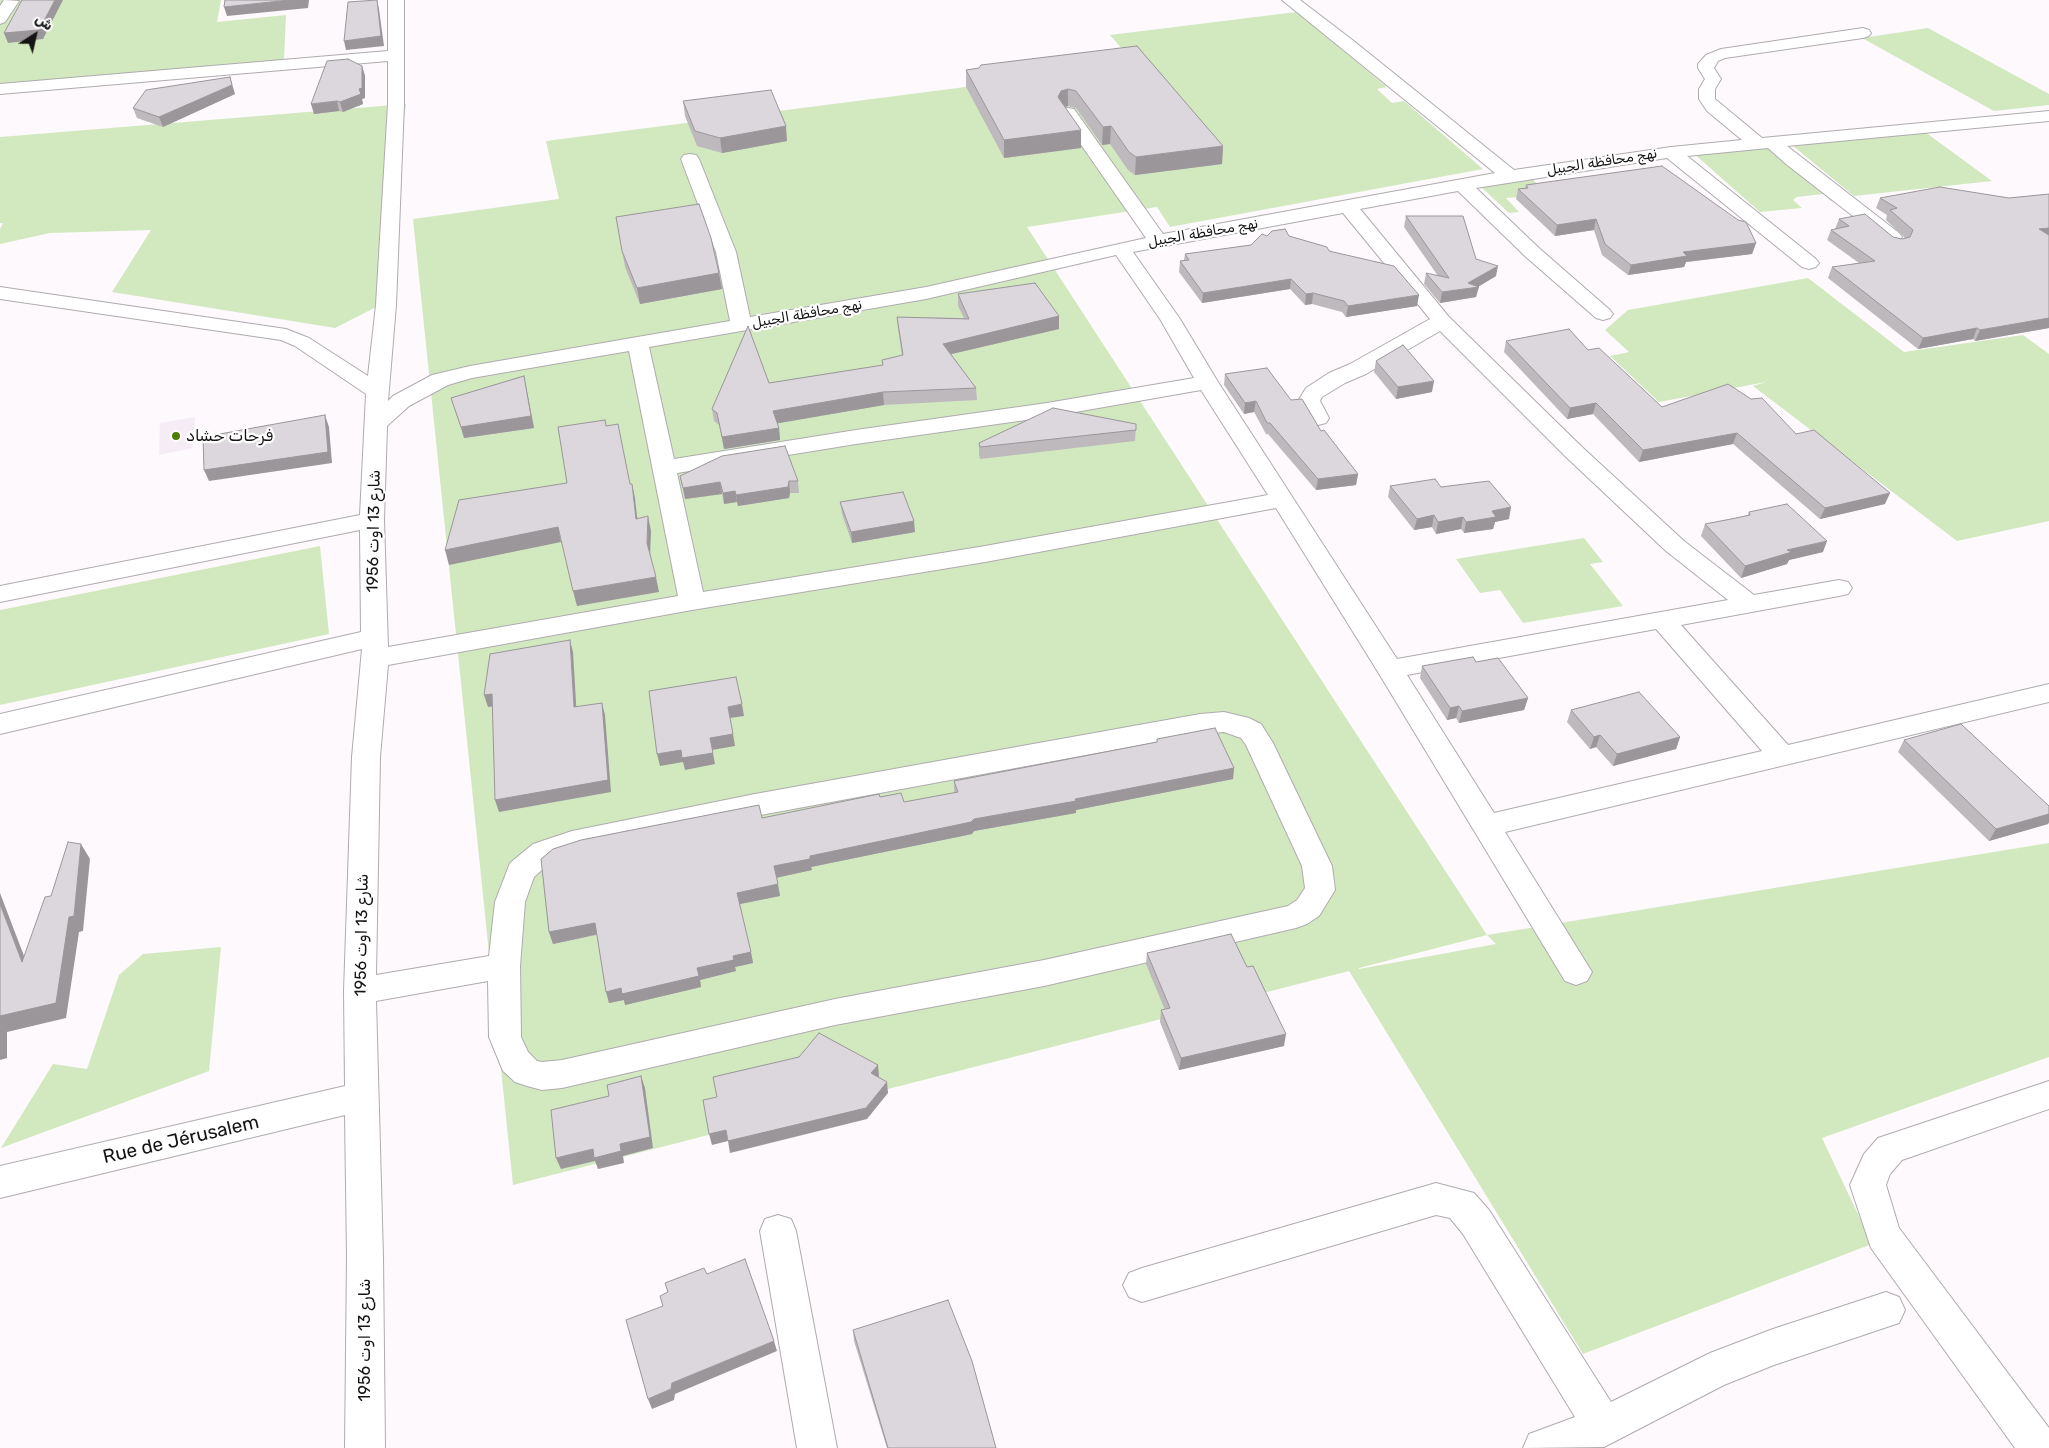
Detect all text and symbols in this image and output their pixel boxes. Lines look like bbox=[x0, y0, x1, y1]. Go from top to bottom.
north arrow bbox=[10, 10, 60, 60]
text: ش bbox=[32, 10, 56, 34]
street label: نهج محافظة الجبيل bbox=[1546, 145, 1658, 179]
street label: نهج محافظة الجبيل bbox=[1147, 215, 1259, 251]
street label: نهج محافظة الجبيل bbox=[751, 296, 863, 332]
place label: فرحات حشاد bbox=[186, 426, 273, 446]
marker: فرحات حشاد bbox=[170, 430, 182, 442]
street label: شارع 13 اوت 1956 bbox=[363, 469, 385, 593]
street label: شارع 13 اوت 1956 bbox=[351, 873, 373, 997]
street label: Rue de Jérusalem bbox=[101, 1111, 261, 1169]
street label: شارع 13 اوت 1956 bbox=[355, 1279, 375, 1401]

